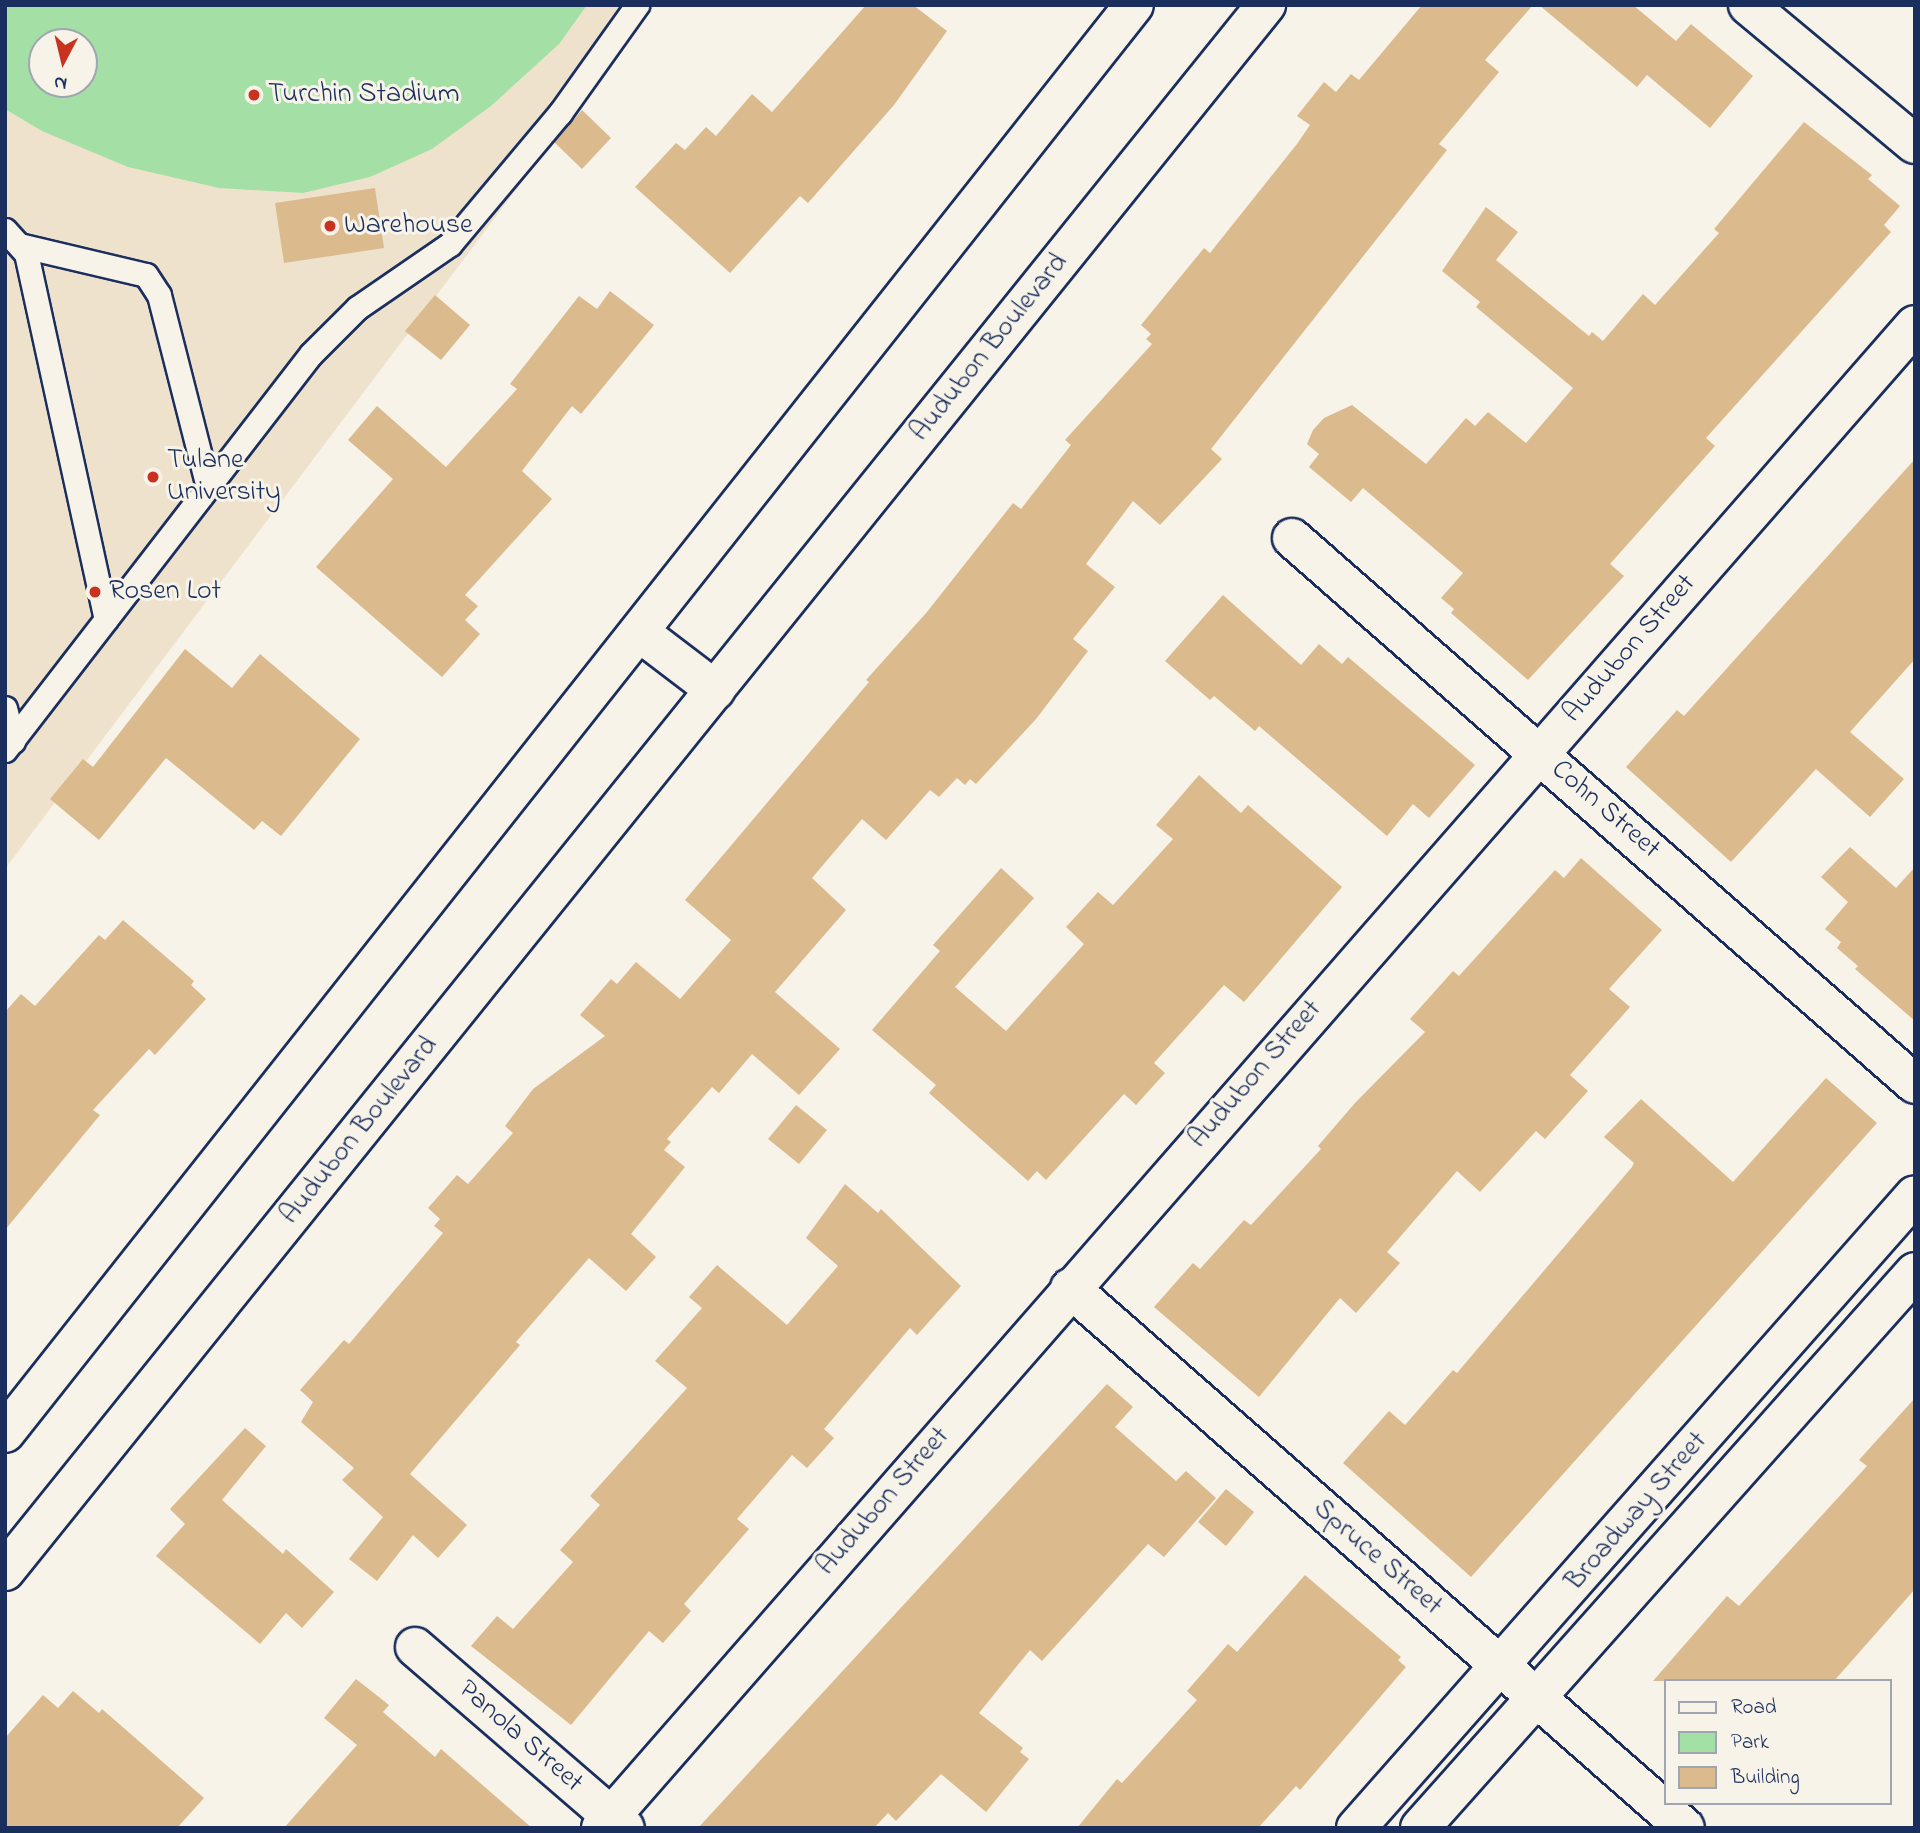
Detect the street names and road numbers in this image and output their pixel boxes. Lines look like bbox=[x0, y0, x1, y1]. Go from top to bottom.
street label: Audubon Boulevard bbox=[904, 247, 1076, 449]
street label: Audubon Street bbox=[1556, 568, 1704, 730]
street label: Cohn Street bbox=[1544, 753, 1666, 867]
street label: Audubon Street bbox=[1182, 994, 1330, 1156]
street label: Audubon Boulevard bbox=[274, 1030, 446, 1232]
street label: Audubon Street bbox=[810, 1421, 958, 1583]
street label: Broadway Street bbox=[1559, 1426, 1715, 1598]
street label: Spruce Street bbox=[1305, 1493, 1449, 1623]
street label: Panola Street bbox=[451, 1674, 589, 1800]

